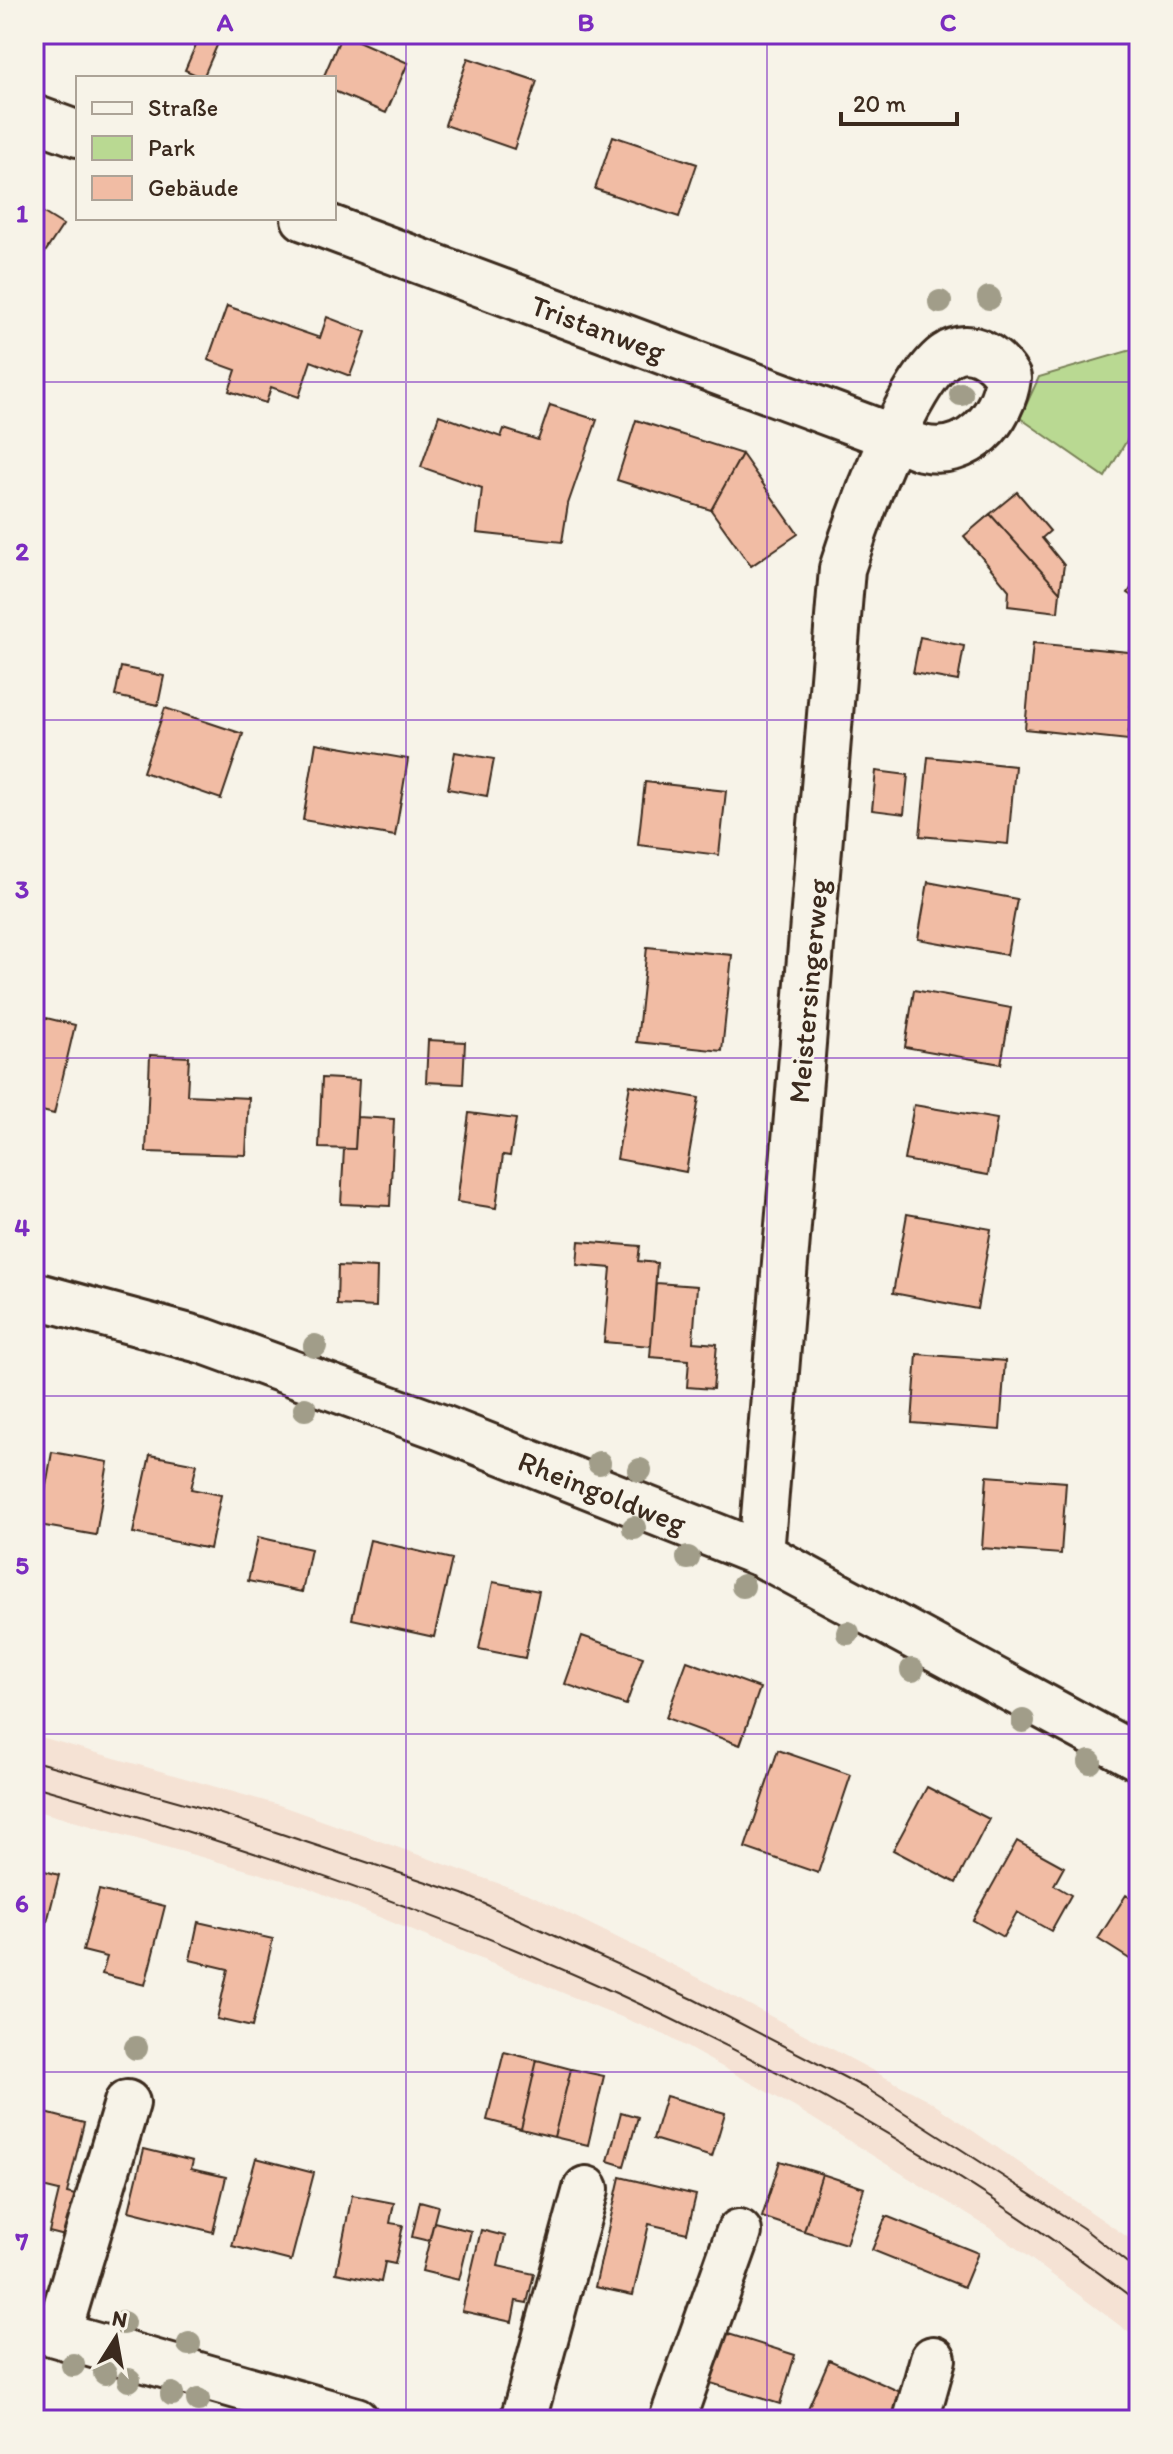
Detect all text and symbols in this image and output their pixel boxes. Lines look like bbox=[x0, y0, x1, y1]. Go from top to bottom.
text: A bbox=[216, 6, 234, 38]
text: B bbox=[578, 6, 595, 38]
text: C bbox=[940, 6, 957, 38]
legend bbox=[76, 76, 336, 220]
scale bar bbox=[841, 76, 957, 126]
text: 20 m bbox=[853, 89, 906, 118]
text: Straße bbox=[148, 93, 218, 122]
text: Park bbox=[148, 133, 195, 162]
text: Gebäude bbox=[148, 173, 239, 202]
text: 1 bbox=[16, 197, 28, 229]
street label: Tristanweg bbox=[526, 286, 671, 370]
text: 2 bbox=[15, 535, 29, 567]
text: 3 bbox=[15, 873, 29, 905]
street label: Meistersingerweg bbox=[780, 877, 836, 1105]
text: 4 bbox=[14, 1211, 30, 1243]
street label: Rheingoldweg bbox=[513, 1441, 692, 1541]
text: 5 bbox=[15, 1549, 29, 1581]
text: 6 bbox=[15, 1887, 29, 1919]
text: 7 bbox=[15, 2225, 29, 2257]
north arrow bbox=[76, 2298, 156, 2378]
text: N bbox=[110, 2304, 130, 2334]

